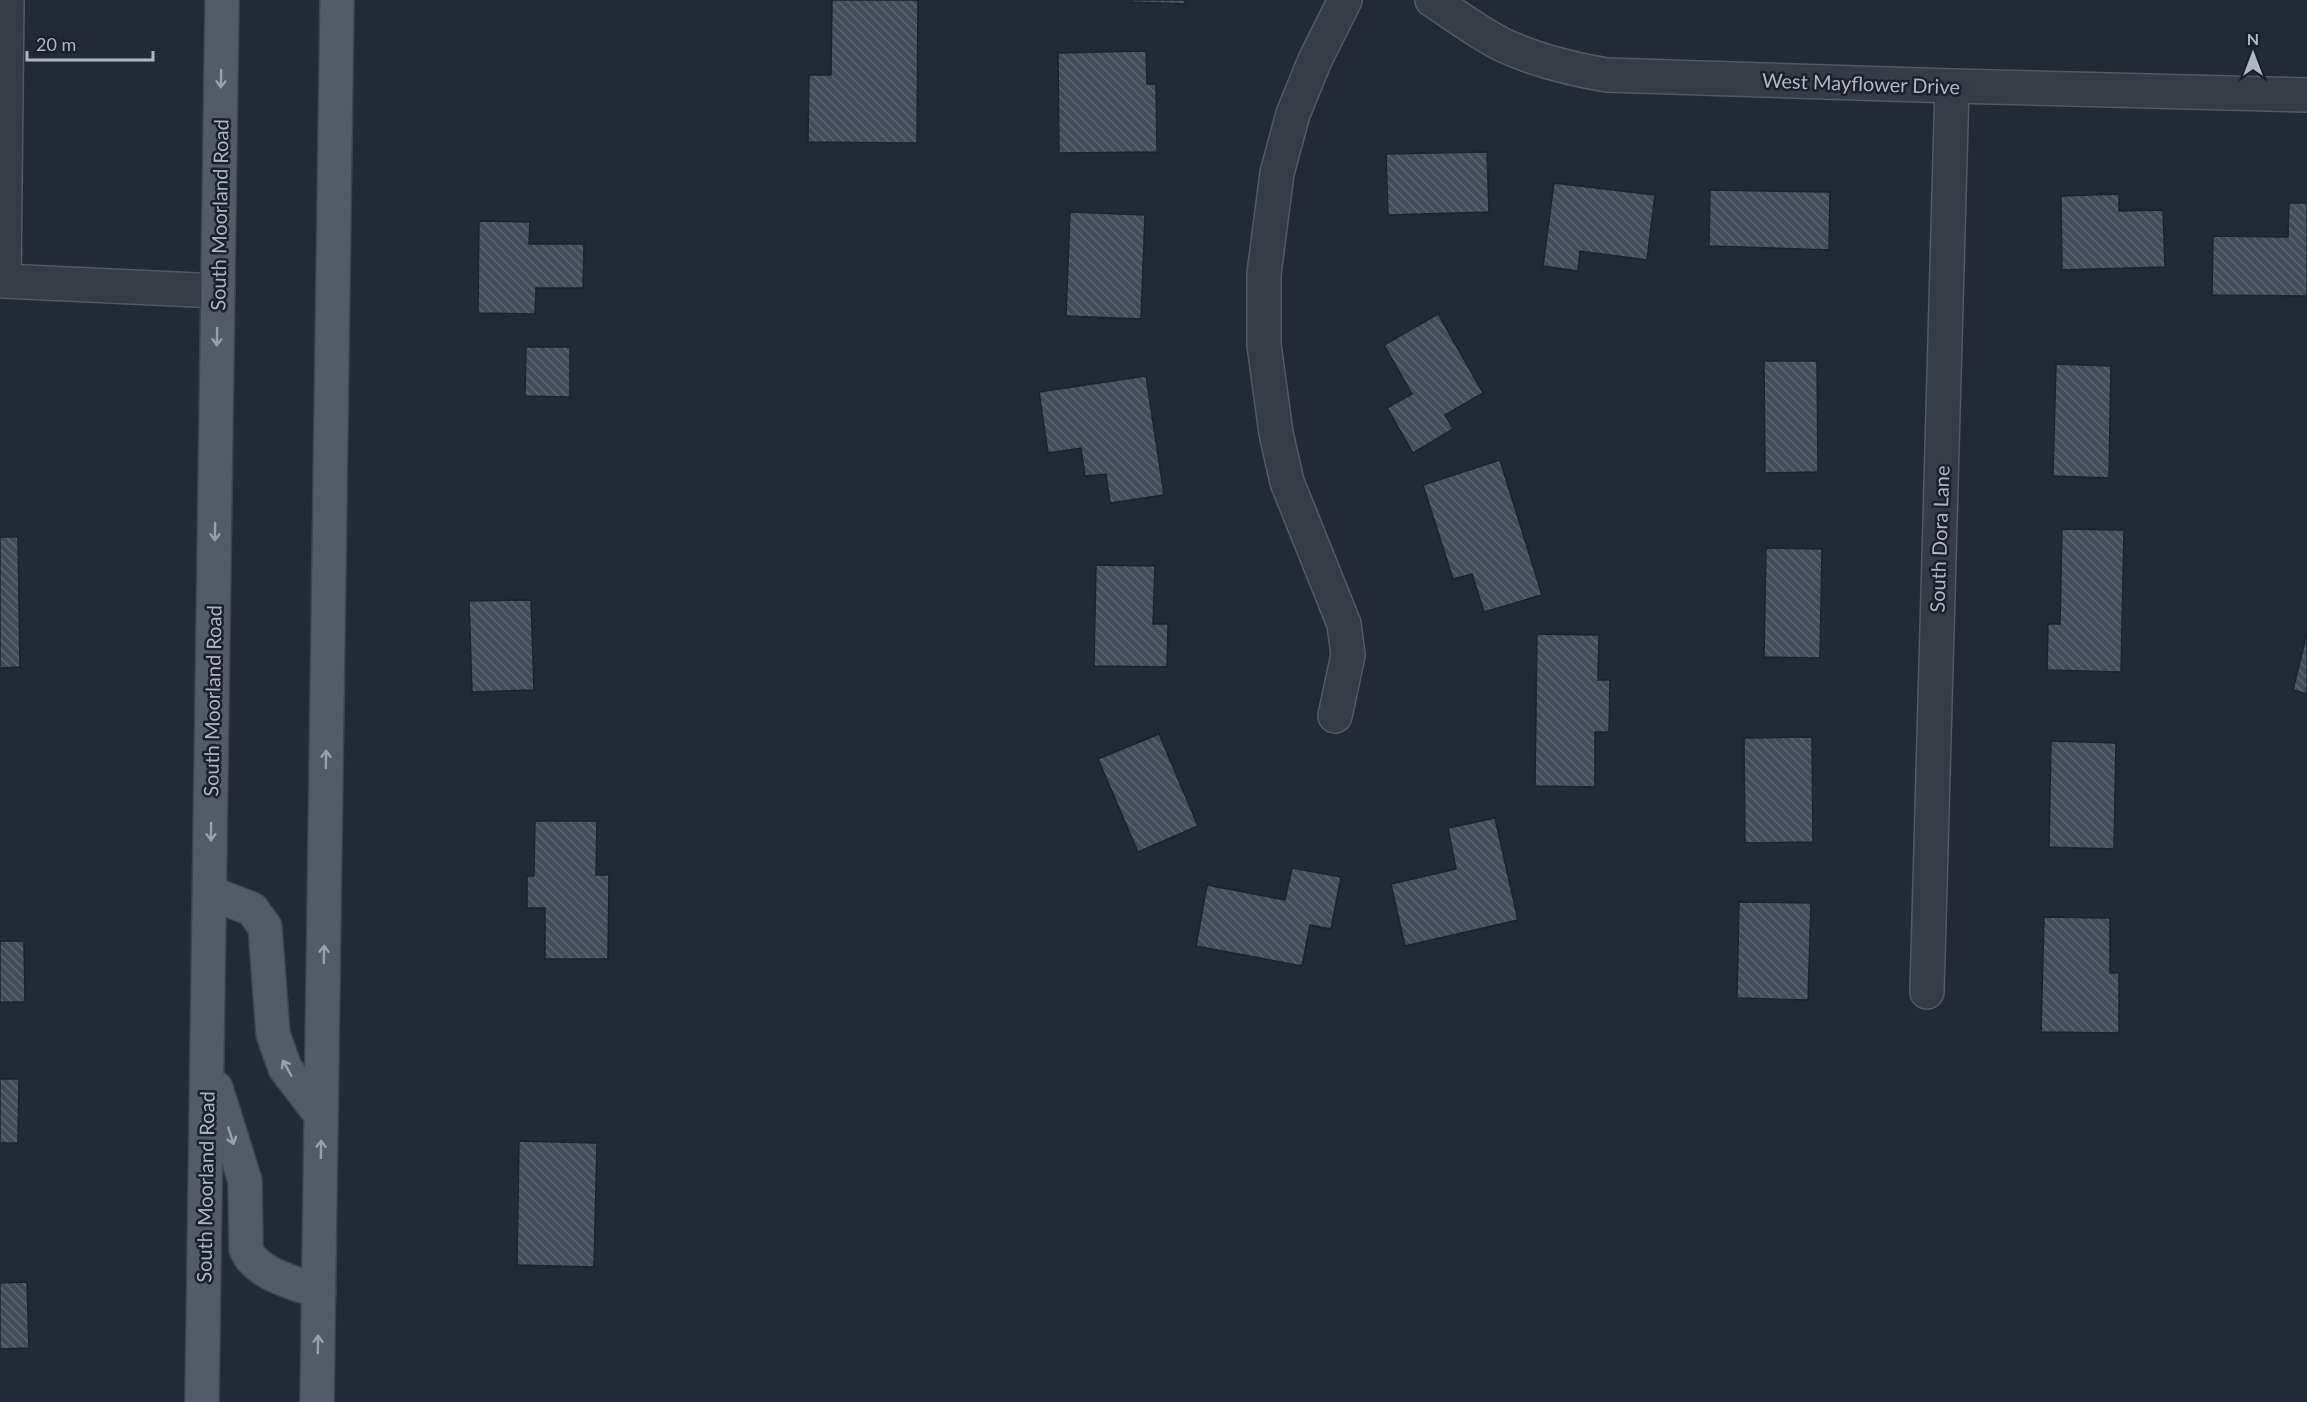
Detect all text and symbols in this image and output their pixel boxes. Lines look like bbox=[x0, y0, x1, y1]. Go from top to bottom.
scale bar bbox=[27, 24, 153, 62]
north arrow bbox=[2223, 24, 2283, 84]
text: N bbox=[2247, 29, 2259, 48]
text: 20 m bbox=[36, 33, 76, 55]
street label: West Mayflower Drive bbox=[1762, 68, 1960, 98]
one-way arrow bbox=[215, 69, 227, 89]
street label: South Moorland Road bbox=[205, 119, 233, 311]
one-way arrow bbox=[212, 327, 223, 347]
street label: South Dora Lane bbox=[1924, 465, 1954, 613]
one-way arrow bbox=[209, 522, 221, 542]
street label: South Moorland Road bbox=[198, 605, 226, 797]
one-way arrow bbox=[320, 749, 332, 769]
one-way arrow bbox=[205, 822, 217, 842]
one-way arrow bbox=[318, 944, 329, 964]
one-way arrow bbox=[281, 1060, 293, 1077]
street label: South Moorland Road bbox=[191, 1091, 219, 1283]
one-way arrow bbox=[226, 1126, 237, 1145]
one-way arrow bbox=[315, 1139, 327, 1159]
one-way arrow bbox=[312, 1334, 324, 1354]

